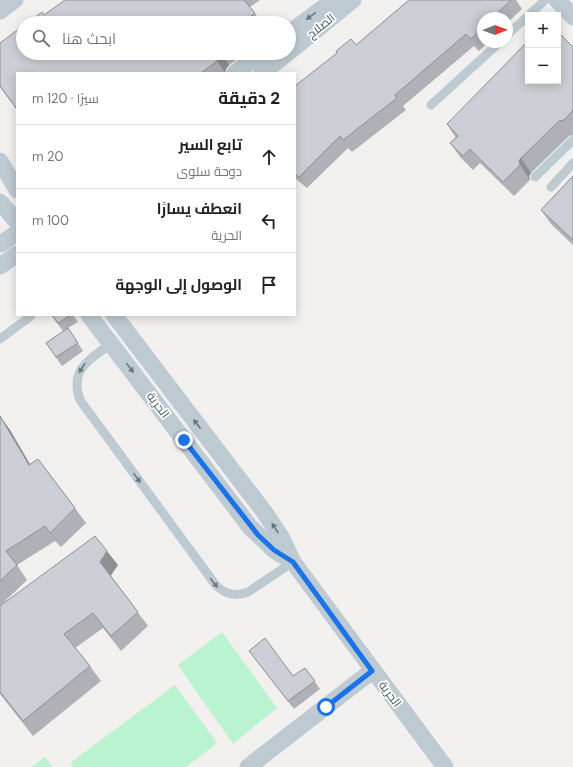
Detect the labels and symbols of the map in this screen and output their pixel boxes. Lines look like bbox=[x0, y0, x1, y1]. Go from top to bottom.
street label: الصلاح bbox=[304, 10, 338, 42]
one-way arrow bbox=[306, 12, 317, 21]
north arrow bbox=[477, 12, 513, 48]
one-way arrow bbox=[79, 362, 86, 374]
one-way arrow bbox=[126, 363, 134, 373]
street label: الحرية bbox=[143, 389, 173, 421]
one-way arrow bbox=[193, 419, 201, 429]
route end bbox=[175, 431, 193, 449]
one-way arrow bbox=[133, 472, 141, 483]
one-way arrow bbox=[271, 523, 279, 533]
one-way arrow bbox=[209, 577, 218, 588]
street label: الحرية bbox=[375, 678, 405, 710]
route start bbox=[317, 698, 335, 716]

